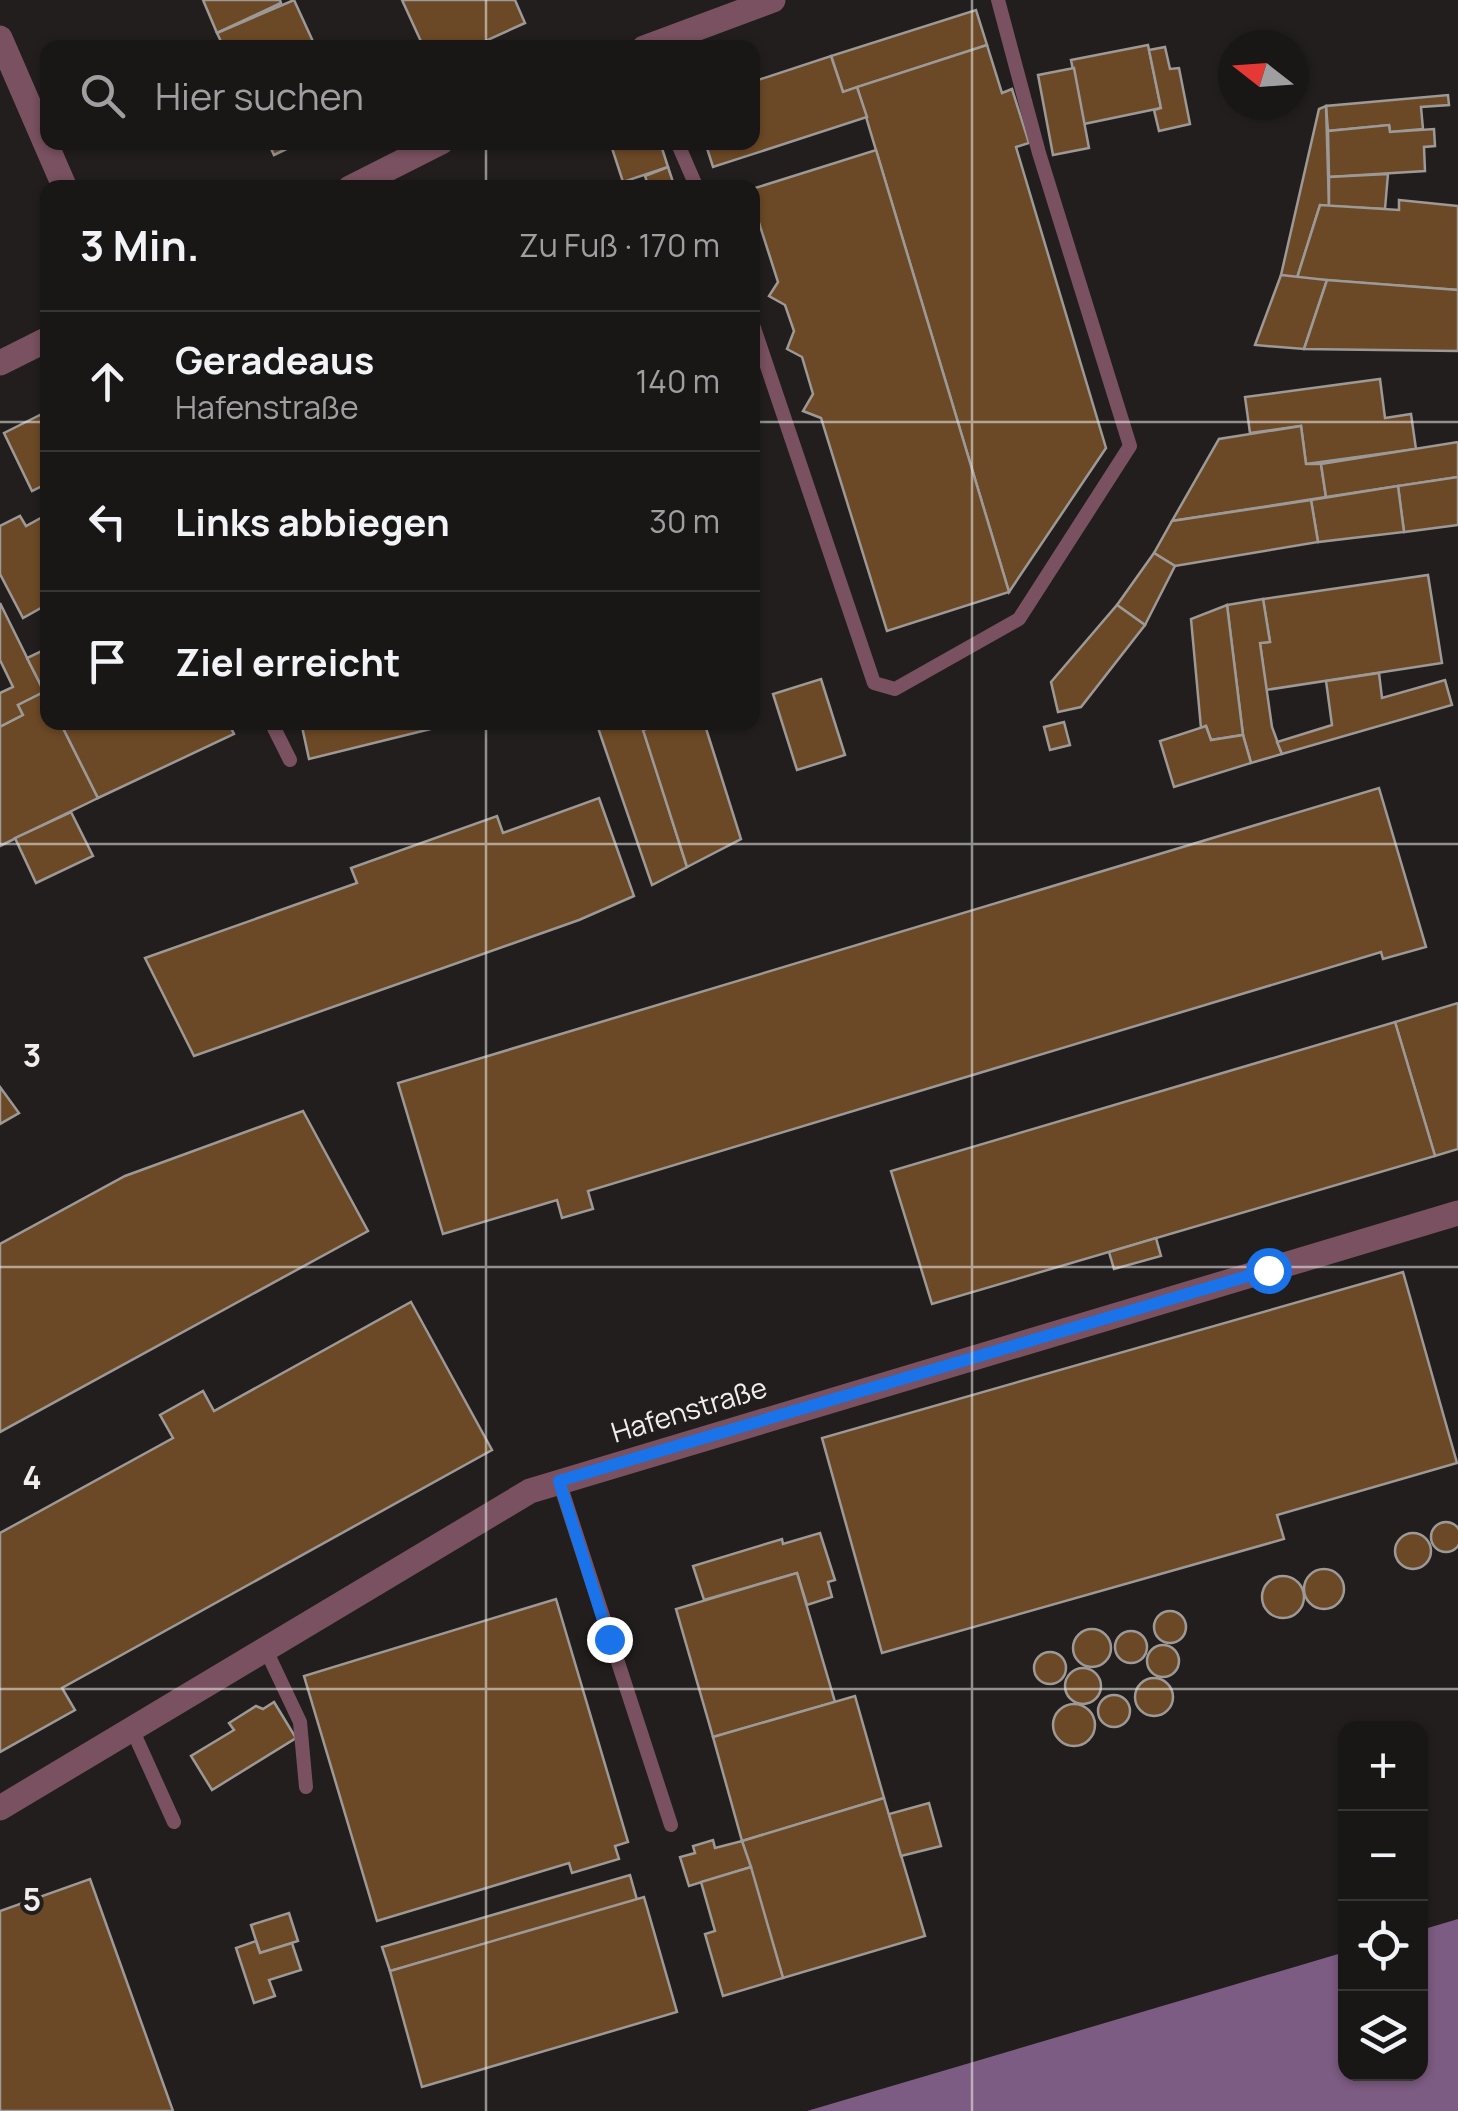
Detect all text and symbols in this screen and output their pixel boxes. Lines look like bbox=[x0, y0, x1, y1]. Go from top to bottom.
north arrow bbox=[1218, 30, 1308, 120]
search box bbox=[40, 40, 760, 150]
icon: search bbox=[75, 68, 130, 123]
text: Hier suchen bbox=[155, 69, 364, 121]
text: 3 Min. bbox=[80, 216, 200, 274]
text: Zu Fuß · 170 m bbox=[519, 223, 720, 267]
text: Geradeaus bbox=[175, 333, 374, 385]
icon: ahead bbox=[80, 354, 135, 409]
text: 140 m bbox=[636, 359, 720, 403]
text: Hafenstraße bbox=[175, 385, 359, 429]
icon: left bbox=[80, 494, 135, 549]
text: Links abbiegen bbox=[175, 495, 450, 547]
text: 30 m bbox=[649, 499, 720, 543]
icon: arrive bbox=[80, 634, 135, 689]
text: Ziel erreicht bbox=[175, 635, 400, 687]
text: 3 bbox=[23, 1033, 41, 1077]
route start bbox=[1246, 1248, 1292, 1294]
street label: Hafenstraße bbox=[606, 1367, 771, 1451]
text: 4 bbox=[22, 1455, 42, 1499]
route end bbox=[587, 1617, 633, 1663]
map controls bbox=[1338, 1721, 1428, 2081]
button: + bbox=[1338, 1721, 1428, 1811]
button: − bbox=[1338, 1811, 1428, 1901]
text: 5 bbox=[23, 1877, 41, 1921]
button: locate bbox=[1338, 1901, 1428, 1991]
button: layers bbox=[1338, 1991, 1428, 2081]

